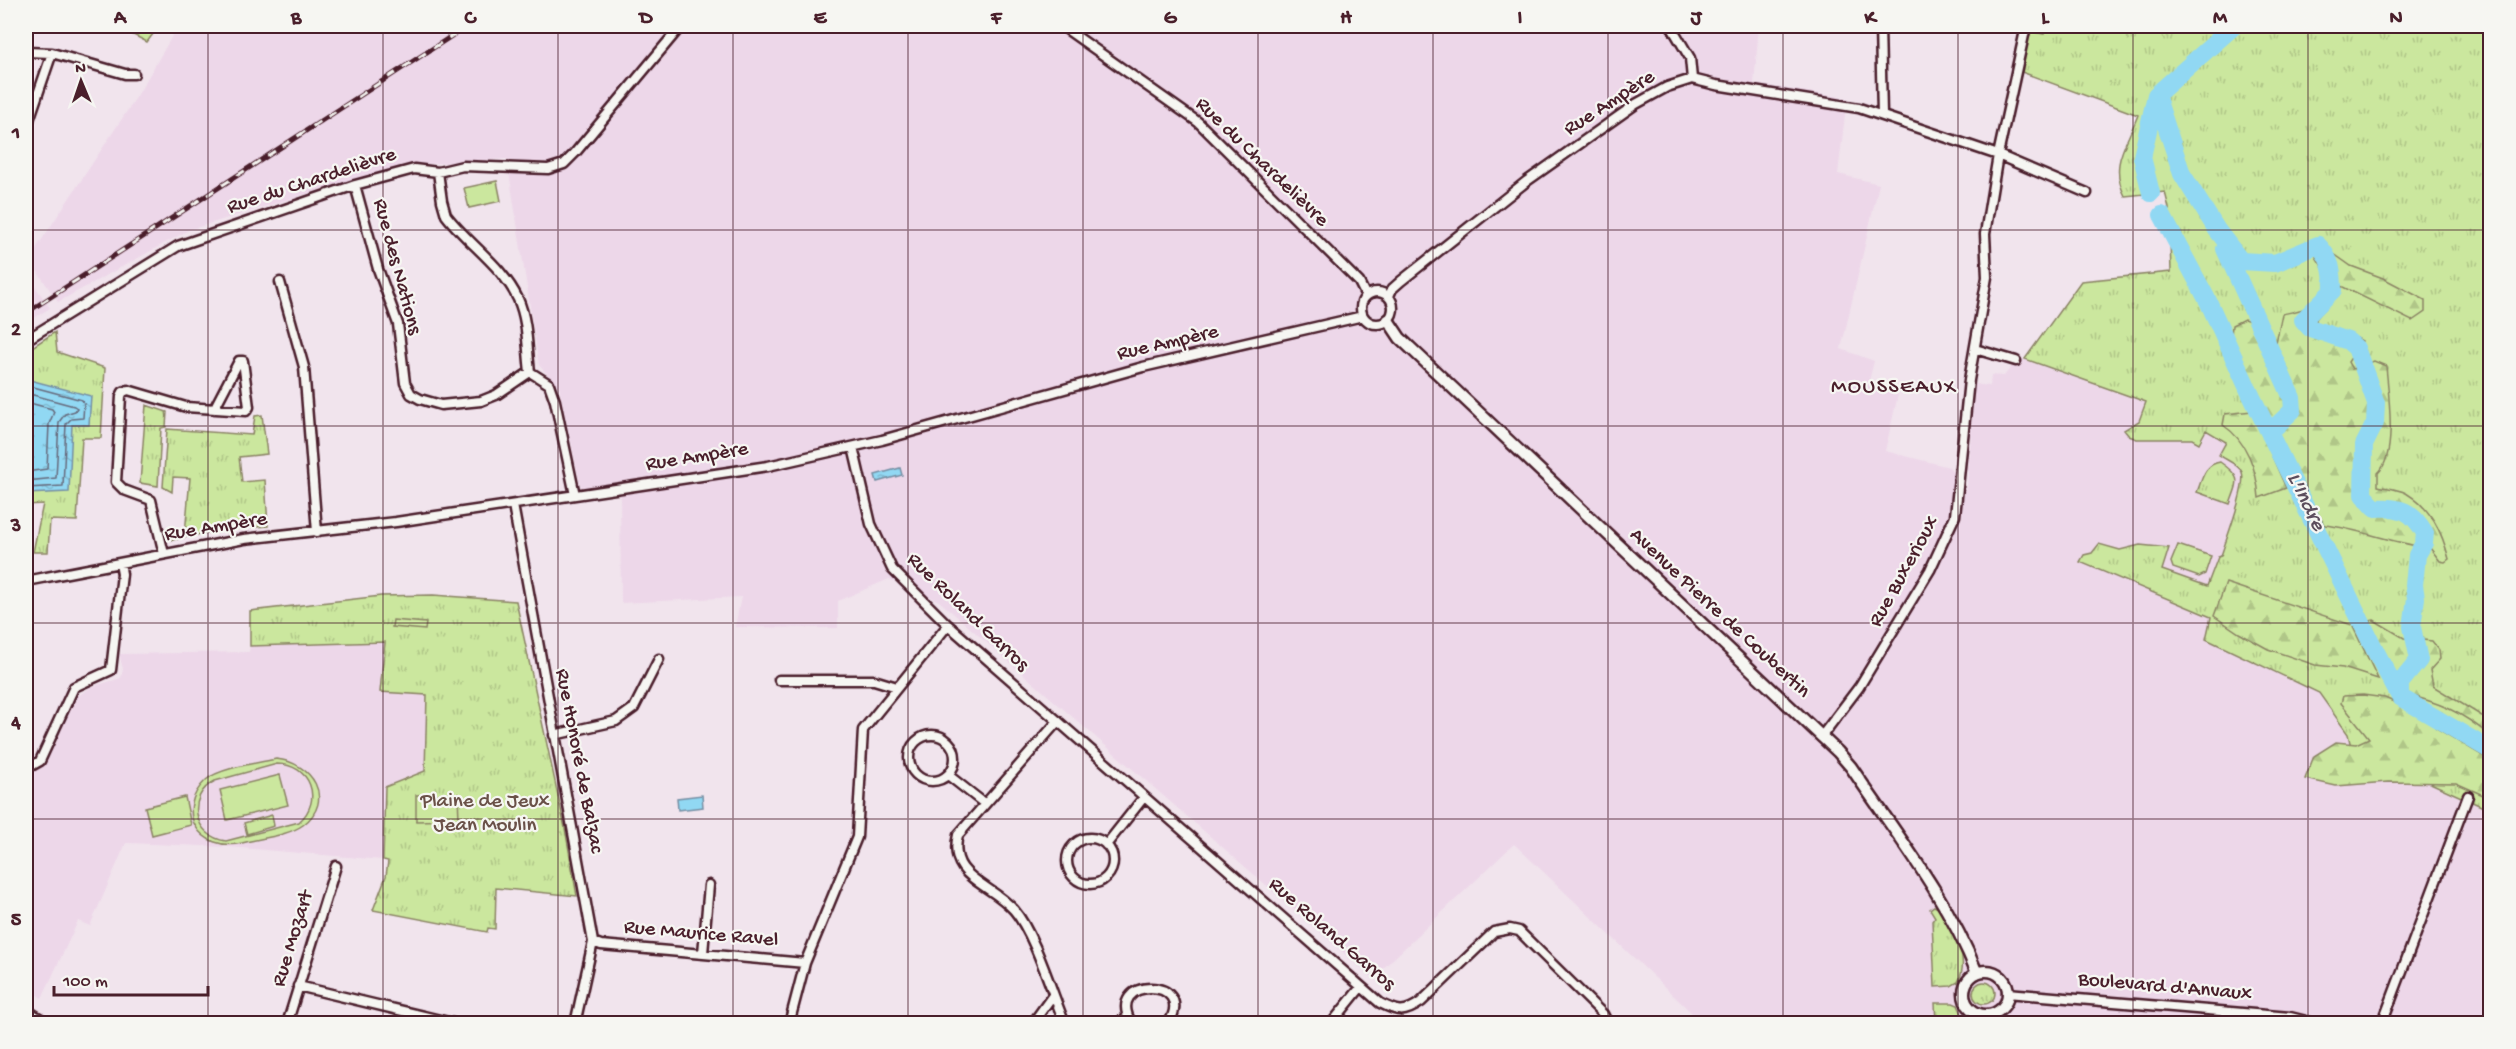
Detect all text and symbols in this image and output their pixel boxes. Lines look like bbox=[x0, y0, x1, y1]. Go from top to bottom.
text: A bbox=[113, 8, 128, 31]
text: B bbox=[290, 8, 302, 31]
text: C bbox=[464, 8, 478, 31]
text: D bbox=[637, 8, 653, 31]
text: E bbox=[814, 8, 828, 31]
text: F bbox=[990, 8, 1003, 31]
text: G bbox=[1164, 8, 1178, 31]
text: H bbox=[1340, 8, 1352, 31]
text: I bbox=[1518, 8, 1523, 31]
text: J bbox=[1690, 8, 1703, 31]
text: K bbox=[1863, 8, 1878, 31]
text: L bbox=[2041, 8, 2050, 31]
text: M bbox=[2213, 8, 2228, 31]
text: N bbox=[2389, 8, 2403, 31]
north arrow bbox=[51, 51, 111, 111]
text: N bbox=[75, 60, 87, 79]
street label: Rue Ampère bbox=[1560, 65, 1661, 143]
street label: Rue du Chardelièvre bbox=[1189, 93, 1334, 234]
text: 1 bbox=[11, 123, 20, 146]
street label: Rue du Chardelièvre bbox=[224, 143, 401, 221]
street label: Rue des Nations bbox=[366, 196, 426, 339]
text: 2 bbox=[11, 320, 21, 343]
street label: Rue Ampère bbox=[1115, 320, 1222, 368]
district label: MOUSSEAUX bbox=[1831, 375, 1957, 401]
street label: Rue Ampère bbox=[644, 437, 751, 478]
water label: L'Indre bbox=[2280, 469, 2331, 537]
street label: Rue Ampère bbox=[163, 507, 270, 548]
street label: Rue Buxerioux bbox=[1864, 512, 1946, 632]
text: 3 bbox=[10, 516, 21, 539]
street label: Avenue Pierre de Coubertin bbox=[1623, 524, 1815, 704]
street label: Rue Roland Garros bbox=[901, 548, 1034, 679]
street label: Rue Honoré de Balzac bbox=[548, 667, 608, 856]
text: 4 bbox=[10, 713, 21, 736]
park label: Plaine de Jeux Jean Moulin bbox=[419, 790, 550, 839]
street label: Rue Roland Garros bbox=[1262, 873, 1401, 998]
street label: Rue Mozart bbox=[268, 886, 321, 990]
text: 5 bbox=[11, 910, 22, 933]
street label: Rue Maurice Ravel bbox=[623, 916, 779, 954]
scale bar bbox=[54, 959, 208, 997]
street label: Boulevard d'Anvaux bbox=[2076, 968, 2253, 1008]
text: 100 m bbox=[62, 972, 108, 993]

